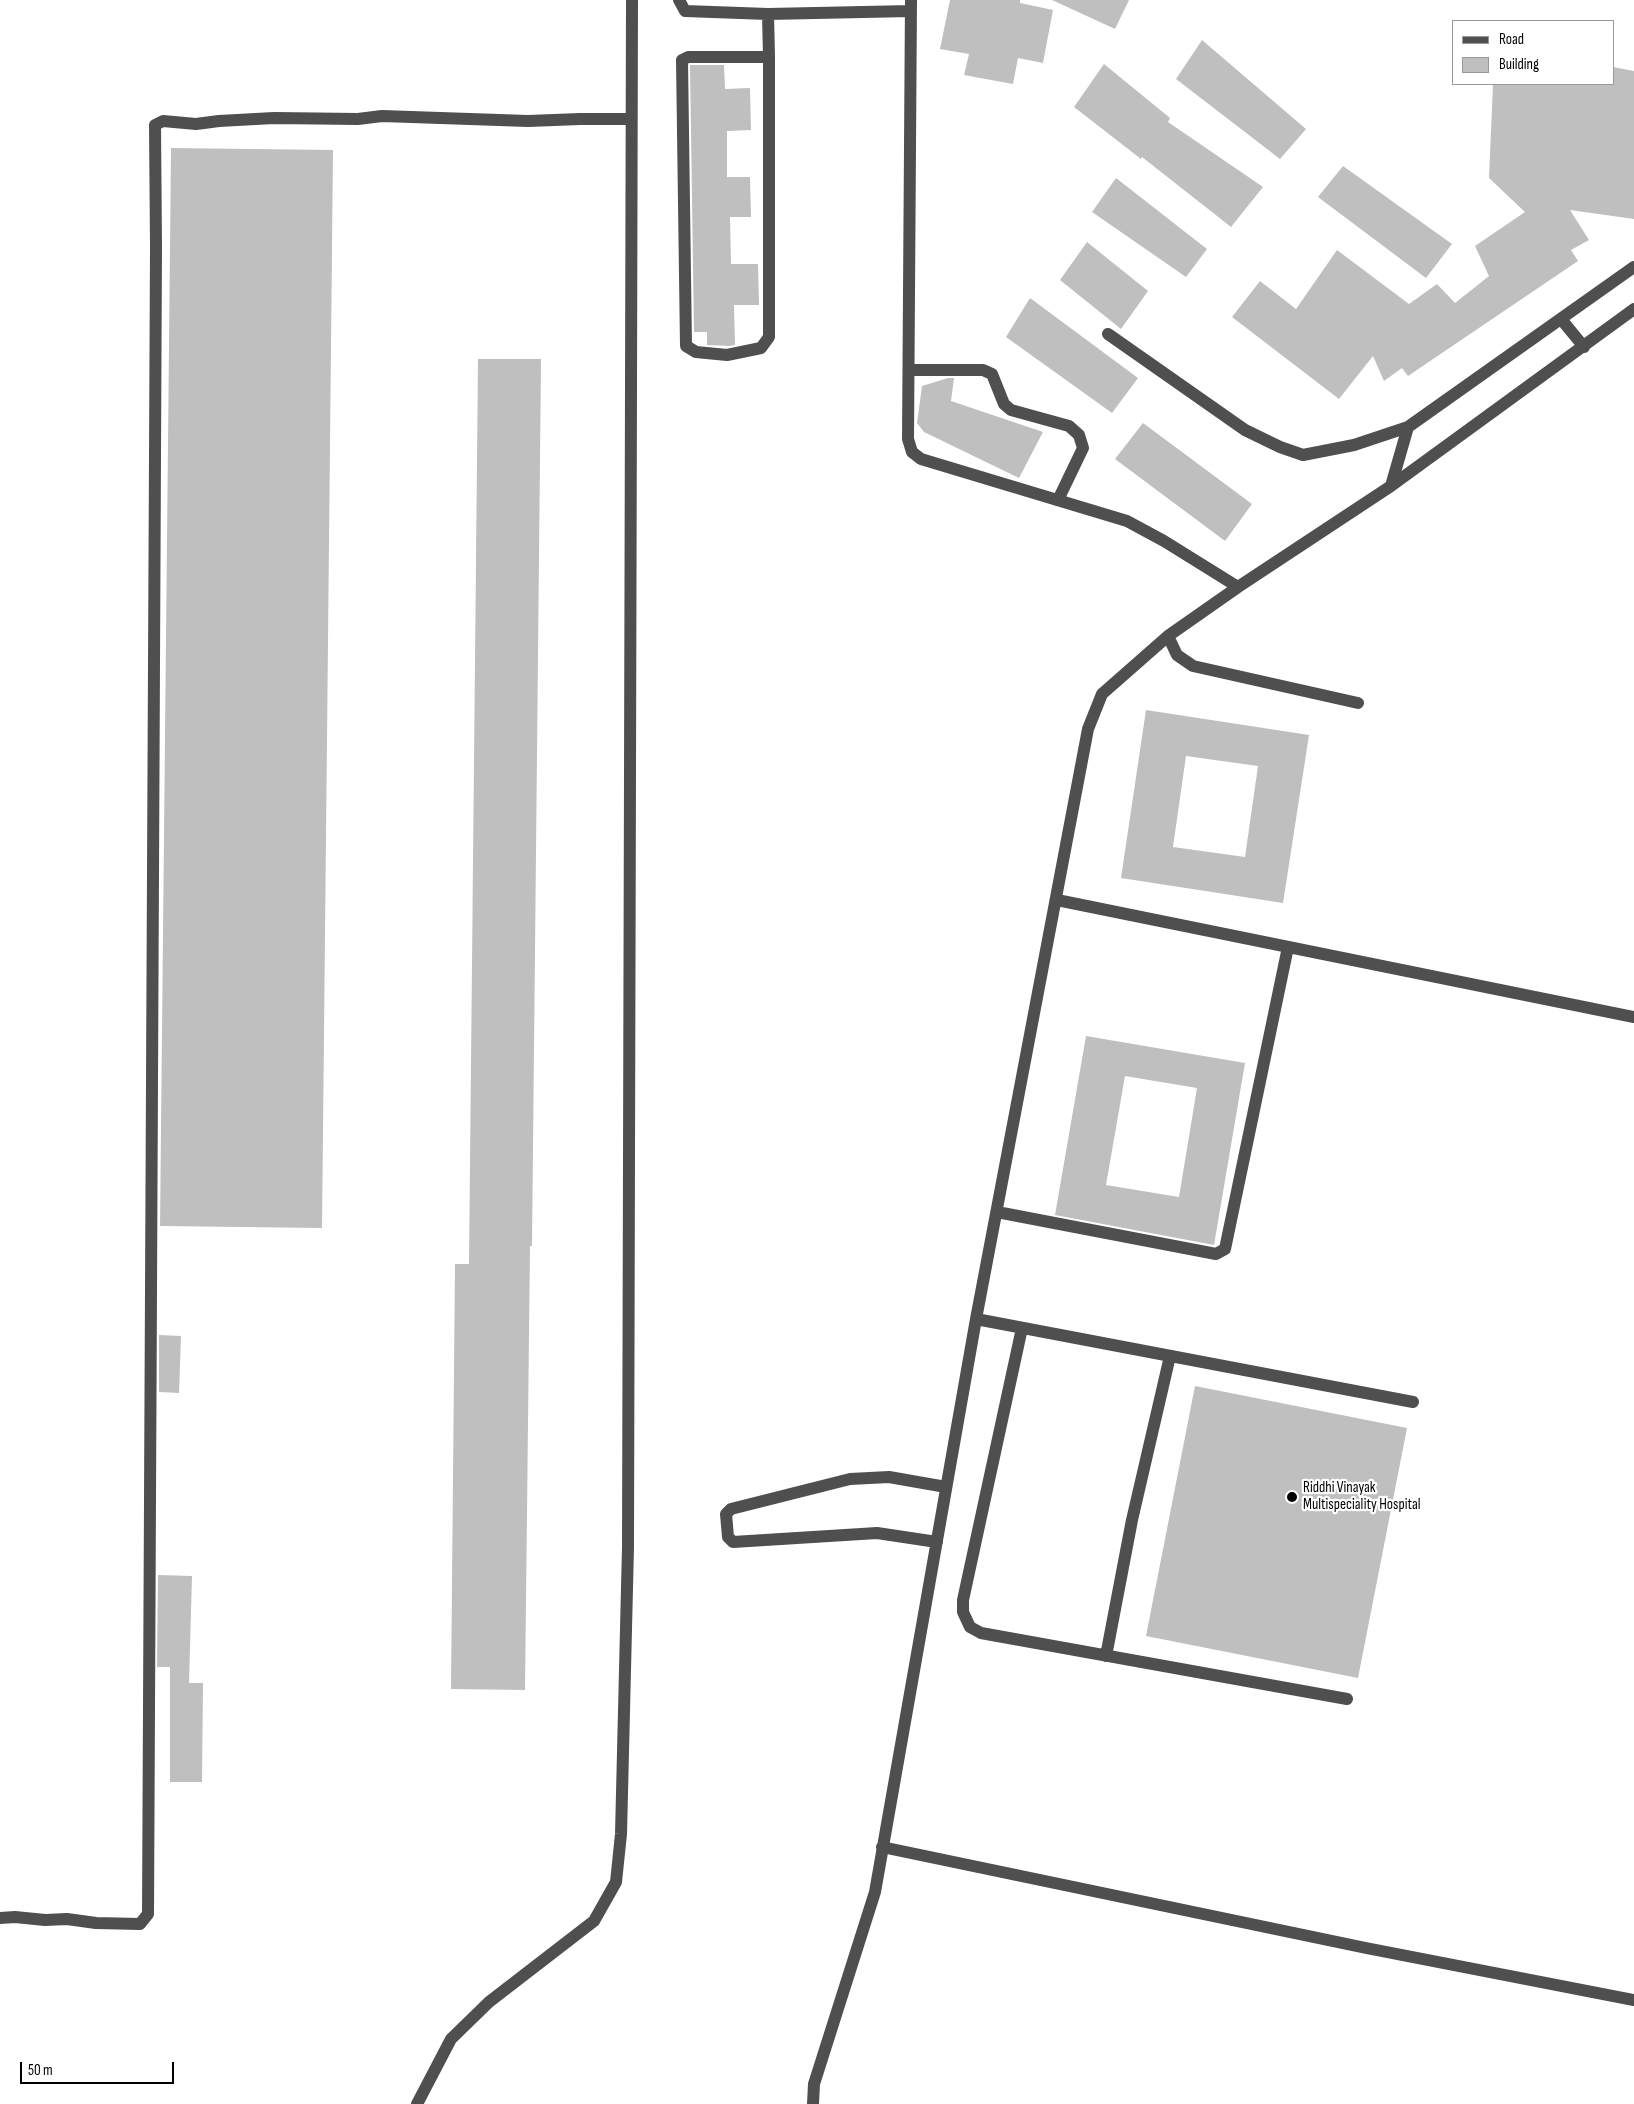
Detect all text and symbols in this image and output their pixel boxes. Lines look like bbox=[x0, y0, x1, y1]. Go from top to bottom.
legend bbox=[1452, 20, 1614, 85]
text: Road bbox=[1499, 30, 1524, 49]
text: Building bbox=[1499, 55, 1539, 74]
place label: Riddhi Vinayak Multispeciality Hospital bbox=[1303, 1479, 1420, 1514]
marker: Riddhi Vinayak Multispeciality Hospital bbox=[1285, 1490, 1299, 1504]
scale bar bbox=[22, 2052, 176, 2084]
text: 50 m bbox=[28, 2061, 53, 2080]

